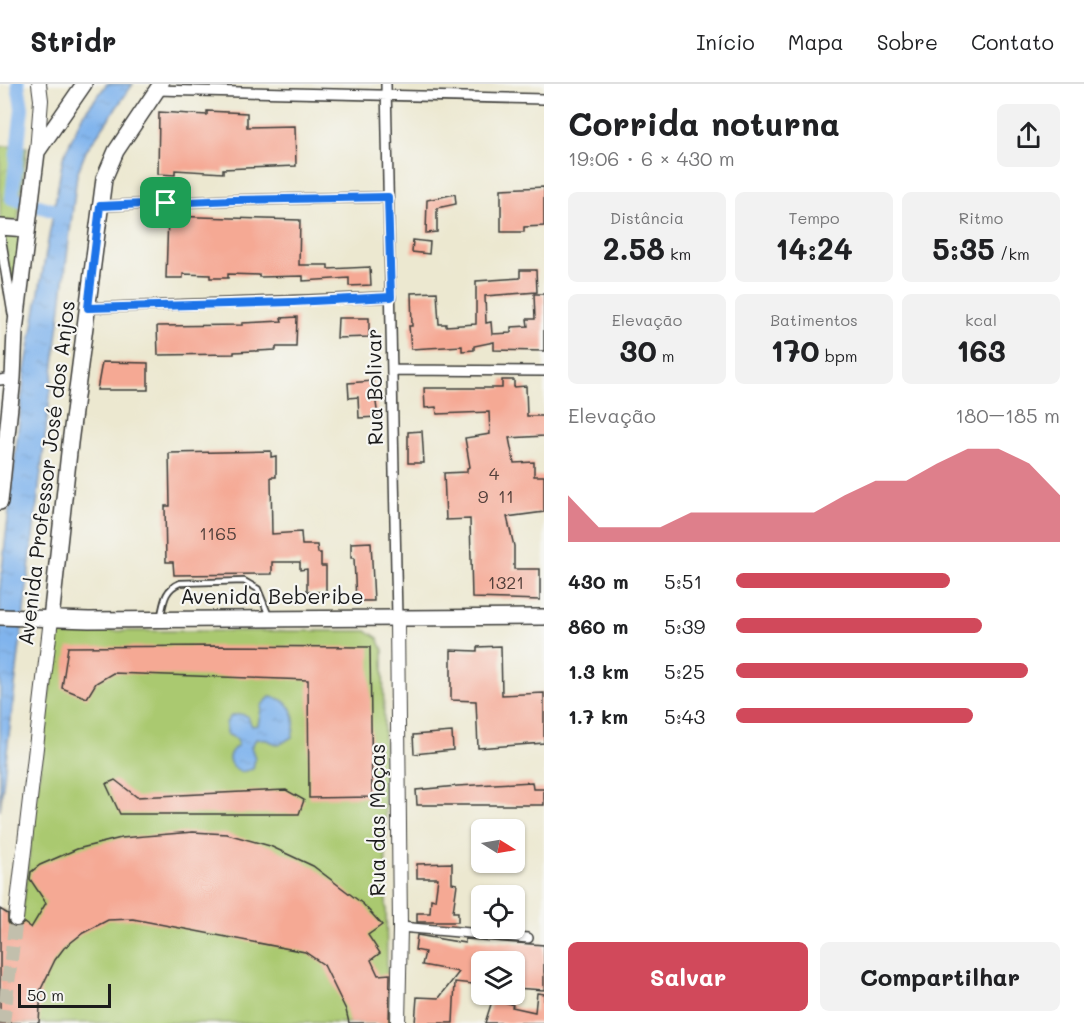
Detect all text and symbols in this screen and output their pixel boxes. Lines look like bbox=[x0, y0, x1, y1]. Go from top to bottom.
text: Stridr bbox=[30, 23, 116, 59]
text: Início bbox=[696, 28, 755, 55]
text: Mapa bbox=[788, 28, 844, 55]
text: Sobre bbox=[877, 28, 938, 55]
text: Contato bbox=[971, 28, 1054, 55]
text: Corrida noturna bbox=[568, 101, 840, 144]
button: share bbox=[997, 104, 1060, 167]
text: 19:06 · 6 × 430 m bbox=[568, 145, 735, 171]
pin bbox=[140, 177, 191, 228]
icon: arrive bbox=[149, 186, 182, 219]
text: Distância bbox=[610, 207, 684, 228]
text: Tempo bbox=[789, 207, 839, 228]
text: Ritmo bbox=[959, 207, 1003, 228]
text: 2.58 bbox=[603, 228, 665, 268]
text: 14:24 bbox=[775, 228, 853, 268]
text: 5:35 bbox=[932, 228, 995, 268]
text: km bbox=[665, 243, 691, 264]
text: /km bbox=[995, 243, 1030, 264]
street label: Avenida Professor José dos Anjos bbox=[11, 299, 80, 647]
text: Elevação bbox=[612, 309, 682, 330]
text: Batimentos bbox=[770, 309, 858, 330]
text: kcal bbox=[965, 309, 997, 330]
street label: Rua Bolivar bbox=[359, 328, 388, 446]
text: 30 bbox=[619, 330, 657, 370]
text: 170 bbox=[770, 330, 820, 370]
text: 163 bbox=[956, 330, 1006, 370]
text: m bbox=[657, 345, 675, 366]
text: bpm bbox=[820, 345, 858, 366]
text: Elevação bbox=[568, 402, 656, 428]
text: 180–185 m bbox=[955, 402, 1060, 428]
house number: 4 bbox=[489, 461, 500, 485]
house number: 9 bbox=[478, 484, 489, 508]
house number: 11 bbox=[498, 484, 514, 508]
house number: 1165 bbox=[199, 521, 237, 545]
text: 430 m bbox=[568, 568, 629, 594]
text: 5:51 bbox=[664, 568, 702, 594]
house number: 1321 bbox=[488, 570, 524, 594]
street label: Avenida Beberibe bbox=[180, 582, 364, 609]
text: 860 m bbox=[568, 613, 628, 639]
text: 5:39 bbox=[664, 613, 705, 639]
text: 1.3 km bbox=[568, 658, 629, 684]
text: 5:25 bbox=[664, 658, 705, 684]
text: 1.7 km bbox=[568, 703, 628, 729]
text: 5:43 bbox=[664, 703, 705, 729]
street label: Rua das Moças bbox=[363, 744, 390, 896]
north arrow bbox=[471, 819, 525, 873]
map controls bbox=[471, 819, 525, 1005]
button: locate bbox=[471, 885, 525, 939]
button: Salvar bbox=[568, 942, 808, 1011]
button: Compartilhar bbox=[820, 942, 1060, 1011]
button: layers bbox=[471, 951, 525, 1005]
scale bar bbox=[18, 981, 111, 1008]
text: 50 m bbox=[27, 984, 64, 1005]

